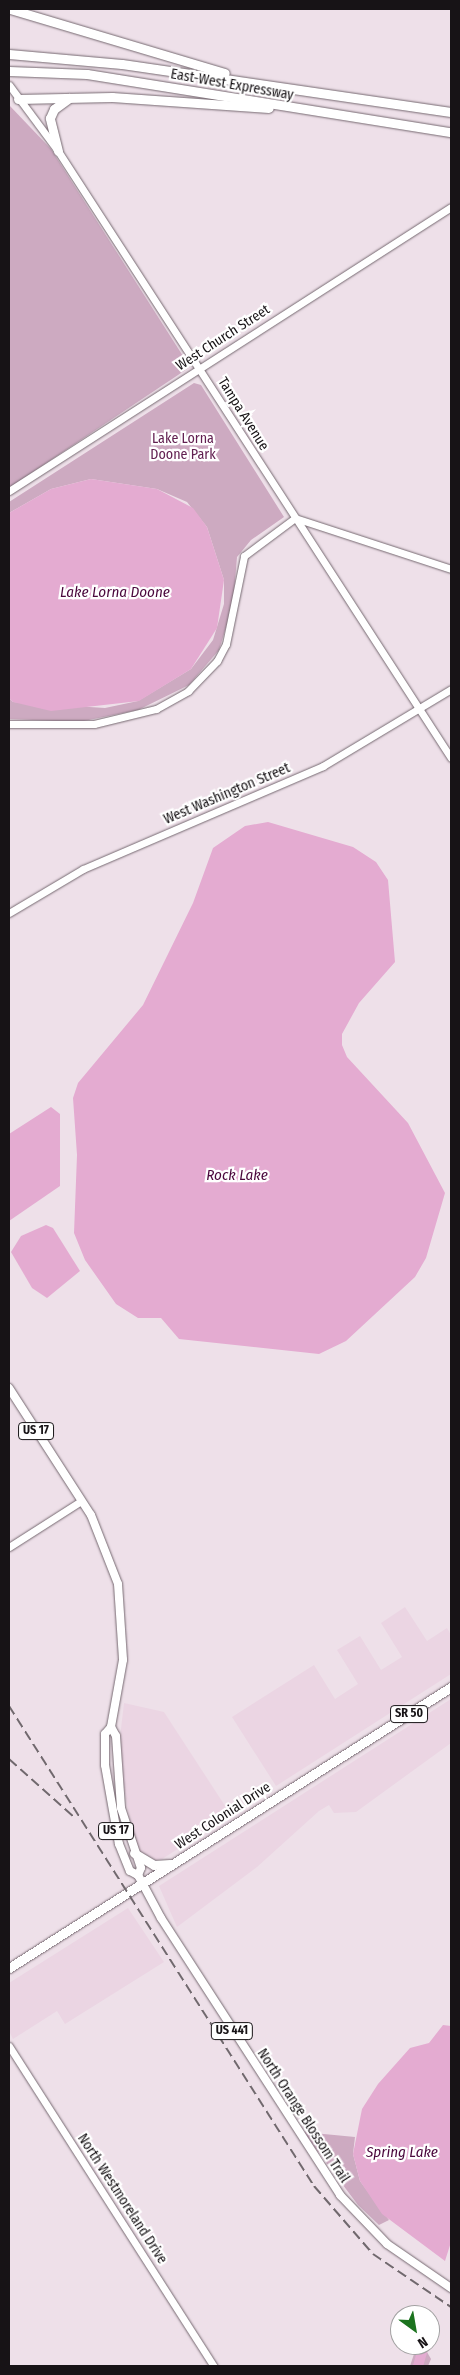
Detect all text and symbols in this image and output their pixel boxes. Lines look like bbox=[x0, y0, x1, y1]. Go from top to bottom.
street label: East-West Expressway bbox=[169, 66, 295, 104]
street label: West Church Street bbox=[173, 301, 273, 375]
street label: Tampa Avenue bbox=[214, 374, 272, 454]
park label: Lake Lorna Doone Park bbox=[150, 431, 216, 464]
water label: Lake Lorna Doone bbox=[60, 584, 170, 602]
street label: West Washington Street bbox=[161, 760, 293, 828]
water label: Rock Lake bbox=[206, 1167, 268, 1185]
road number: US 17 bbox=[17, 1422, 55, 1440]
road number: SR 50 bbox=[389, 1705, 429, 1724]
street label: West Colonial Drive bbox=[172, 1779, 274, 1853]
road number: US 17 bbox=[97, 1822, 135, 1840]
road number: US 441 bbox=[211, 2022, 253, 2040]
street label: North Orange Blossom Trail bbox=[253, 2046, 353, 2186]
street label: North Westmoreland Drive bbox=[74, 2131, 170, 2267]
water label: Spring Lake bbox=[366, 2144, 438, 2162]
north arrow bbox=[390, 2305, 440, 2355]
text: N bbox=[415, 2333, 431, 2352]

